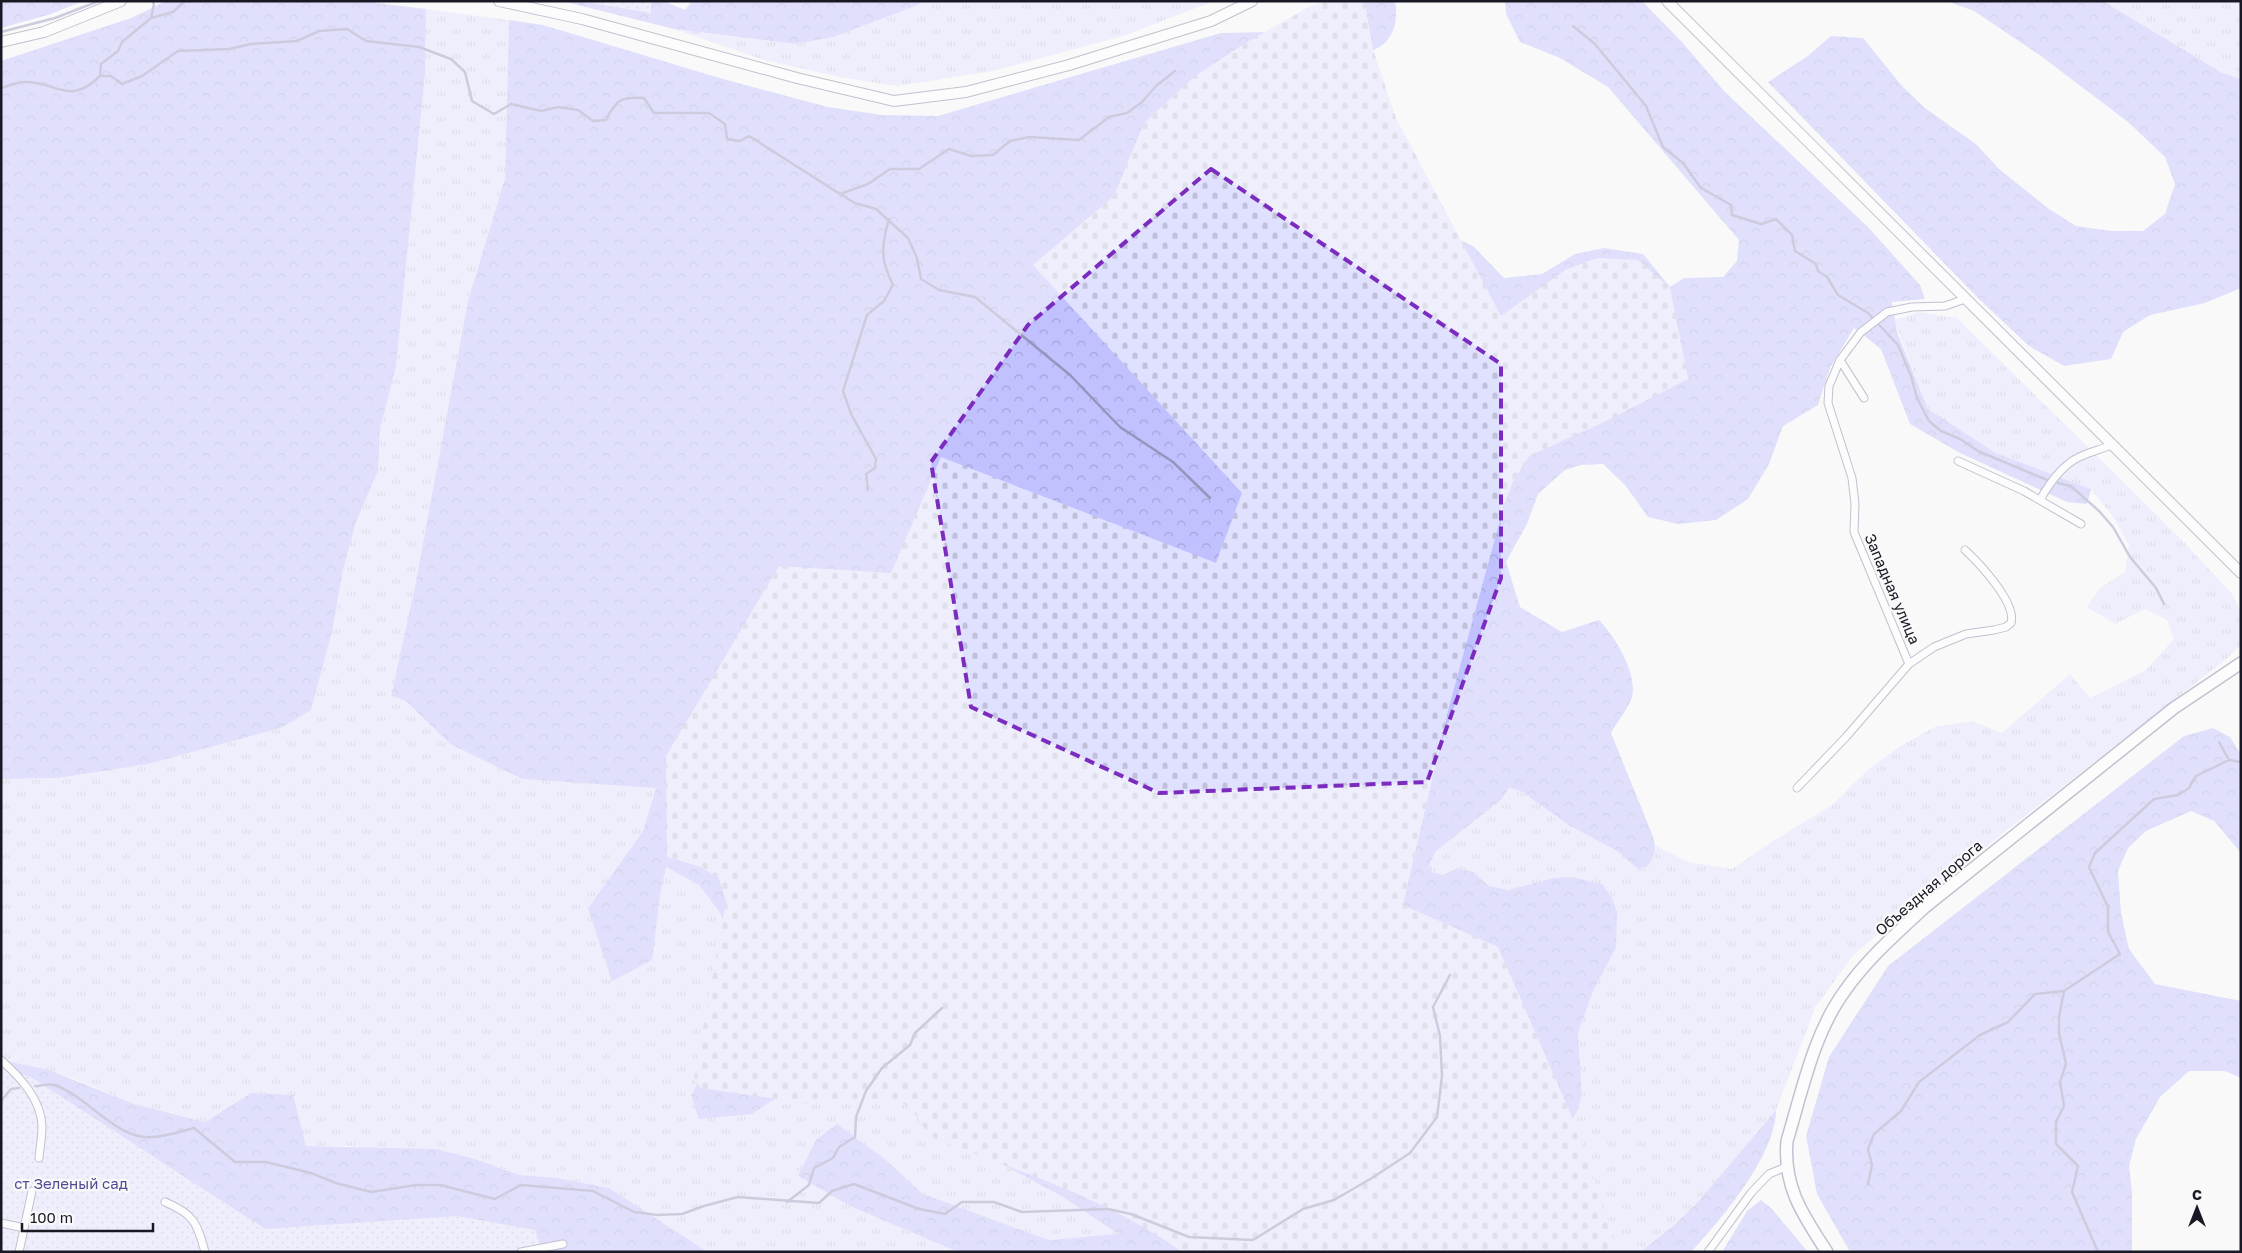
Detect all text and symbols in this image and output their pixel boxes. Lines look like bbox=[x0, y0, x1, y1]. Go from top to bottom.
street label: Западная улица bbox=[1861, 531, 1924, 647]
street label: Объездная дорога bbox=[1871, 836, 1986, 939]
park label: ст Зеленый сад bbox=[14, 1174, 128, 1192]
north arrow bbox=[2172, 1183, 2222, 1233]
text: С bbox=[2192, 1186, 2202, 1203]
scale bar bbox=[22, 1200, 154, 1232]
text: 100 m bbox=[30, 1208, 73, 1226]

